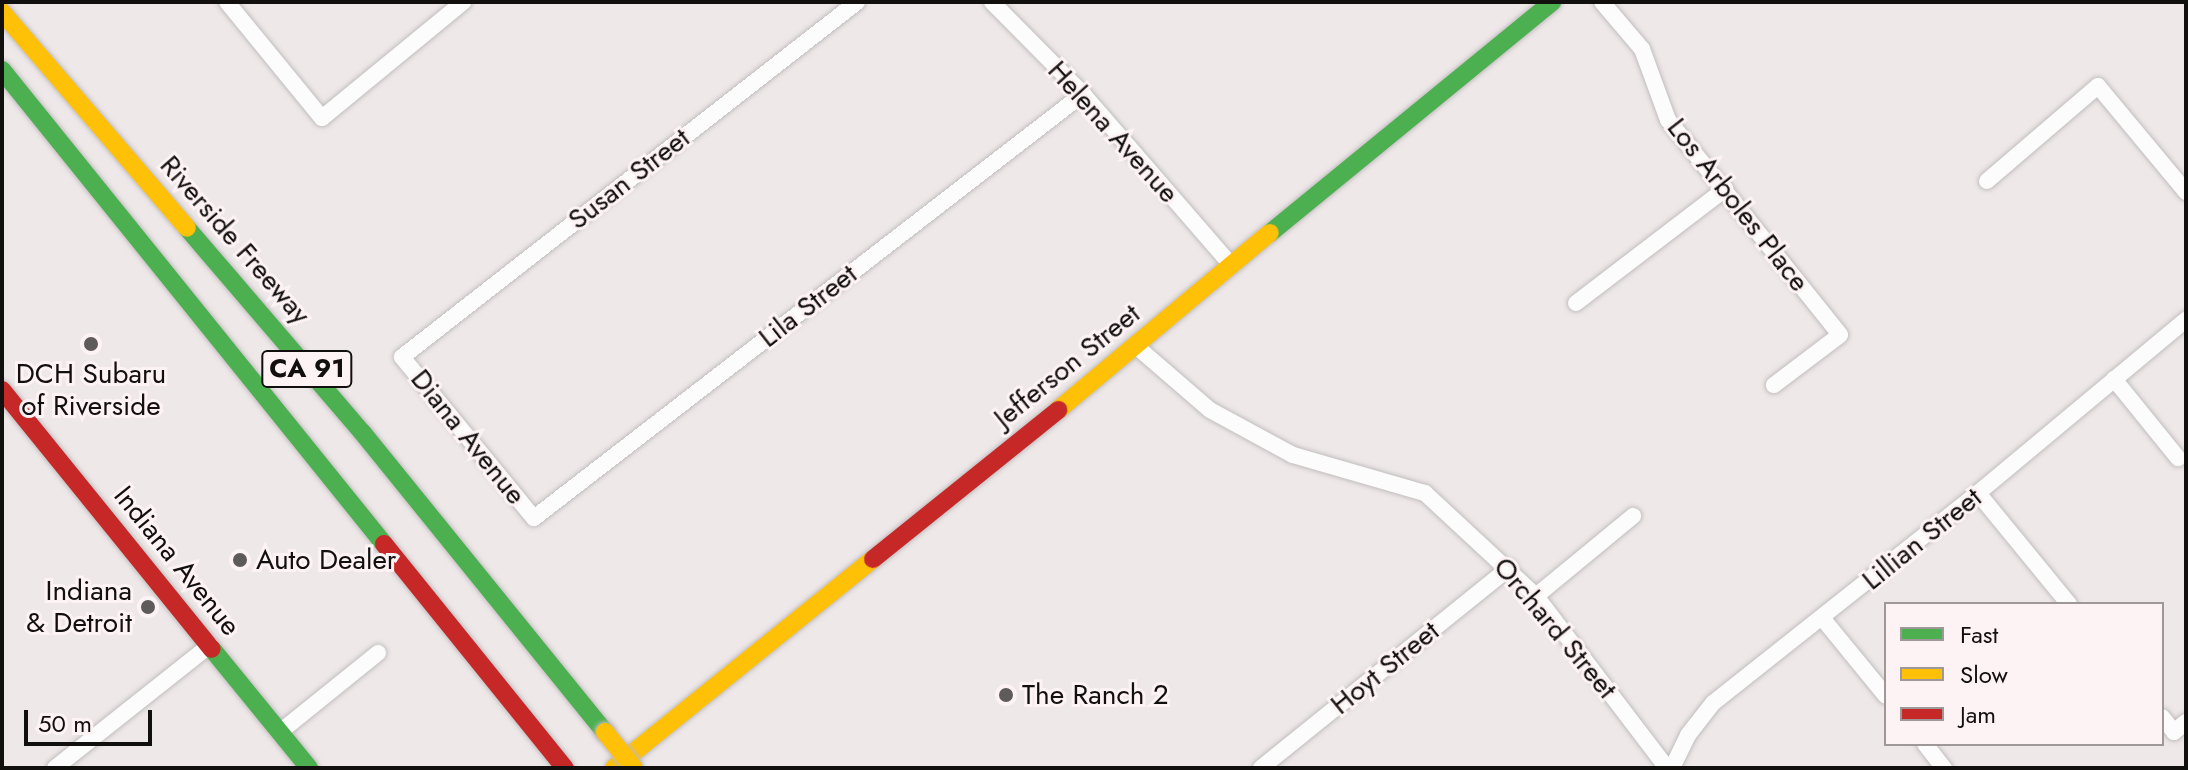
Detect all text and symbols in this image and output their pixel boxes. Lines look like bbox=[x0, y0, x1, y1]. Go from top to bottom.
street label: Helena Avenue bbox=[1041, 54, 1185, 210]
street label: Los Arboles Place bbox=[1660, 112, 1816, 298]
street label: Susan Street bbox=[562, 121, 696, 237]
street label: Riverside Freeway bbox=[153, 149, 317, 331]
street label: Lila Street bbox=[752, 257, 864, 355]
street label: Jefferson Street bbox=[987, 297, 1147, 435]
marker: DCH Subaru of Riverside bbox=[82, 335, 100, 353]
road number: CA 91 bbox=[261, 347, 353, 391]
place label: DCH Subaru of Riverside bbox=[16, 357, 166, 423]
street label: Diana Avenue bbox=[403, 363, 533, 511]
street label: Indiana Avenue bbox=[107, 480, 247, 642]
street label: Lillian Street bbox=[1856, 481, 1988, 597]
place label: Auto Dealer bbox=[256, 543, 396, 577]
marker: Auto Dealer bbox=[231, 551, 249, 569]
street label: Orchard Street bbox=[1486, 551, 1624, 705]
place label: Indiana & Detroit bbox=[26, 574, 132, 640]
marker: Indiana & Detroit bbox=[139, 598, 157, 616]
legend bbox=[1884, 602, 2164, 746]
street label: Hoyt Street bbox=[1324, 614, 1446, 722]
text: Fast bbox=[1960, 617, 1998, 652]
text: Slow bbox=[1960, 657, 2008, 692]
place label: The Ranch 2 bbox=[1022, 678, 1169, 712]
marker: The Ranch 2 bbox=[997, 686, 1015, 704]
scale bar bbox=[28, 694, 156, 744]
text: Jam bbox=[1960, 697, 1996, 732]
text: 50 m bbox=[38, 706, 92, 741]

